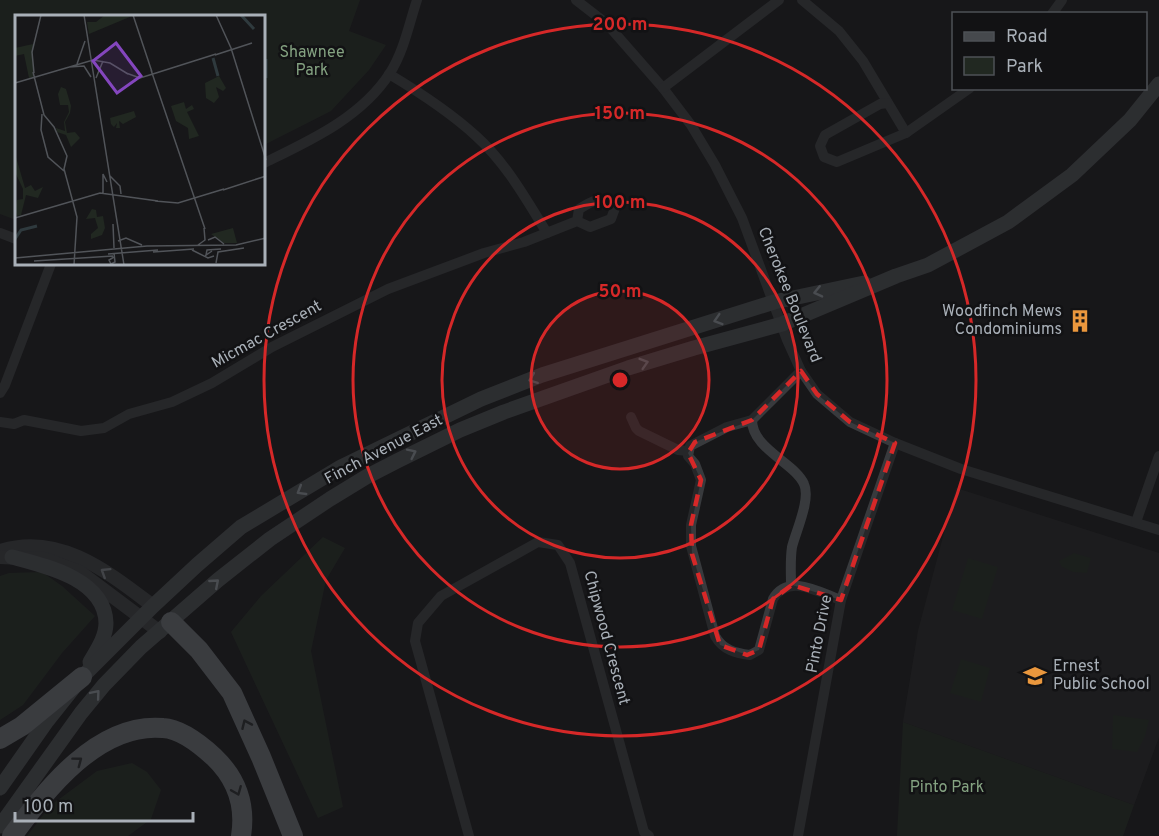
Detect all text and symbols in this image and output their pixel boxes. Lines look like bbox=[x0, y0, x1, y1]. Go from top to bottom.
legend bbox=[952, 12, 1147, 90]
text: 200 m bbox=[592, 14, 648, 37]
inset map bbox=[15, 15, 266, 266]
text: Road bbox=[1006, 26, 1048, 49]
park label: Shawnee Park bbox=[279, 43, 345, 81]
text: Park bbox=[1006, 56, 1043, 79]
text: 150 m bbox=[595, 103, 645, 126]
text: 100 m bbox=[594, 192, 646, 215]
street label: Cherokee Boulevard bbox=[753, 224, 825, 366]
text: 50 m bbox=[598, 281, 642, 304]
one-way arrow bbox=[813, 285, 823, 298]
street label: Micmac Crescent bbox=[208, 297, 326, 373]
place label: Woodfinch Mews Condominiums bbox=[942, 302, 1062, 340]
building icon: Woodfinch Mews Condominiums bbox=[1067, 308, 1093, 334]
one-way arrow bbox=[713, 313, 724, 325]
one-way arrow bbox=[638, 358, 649, 371]
centre of rings bbox=[610, 370, 630, 390]
one-way arrow bbox=[528, 372, 539, 384]
street label: Finch Avenue East bbox=[321, 410, 447, 490]
one-way arrow bbox=[406, 449, 417, 461]
one-way arrow bbox=[297, 484, 307, 496]
one-way arrow bbox=[101, 568, 112, 579]
street label: Chipwood Crescent bbox=[578, 569, 634, 707]
one-way arrow bbox=[208, 579, 219, 590]
street label: Pinto Drive bbox=[803, 593, 837, 675]
place label: Ernest Public School bbox=[1053, 657, 1150, 695]
school or university icon: Ernest Public School bbox=[1022, 663, 1048, 689]
one-way arrow bbox=[89, 690, 100, 701]
one-way arrow bbox=[241, 719, 253, 730]
one-way arrow bbox=[72, 757, 83, 768]
park label: Pinto Park bbox=[910, 778, 984, 798]
scale bar bbox=[15, 785, 194, 823]
one-way arrow bbox=[230, 785, 242, 796]
text: 100 m bbox=[24, 796, 73, 819]

